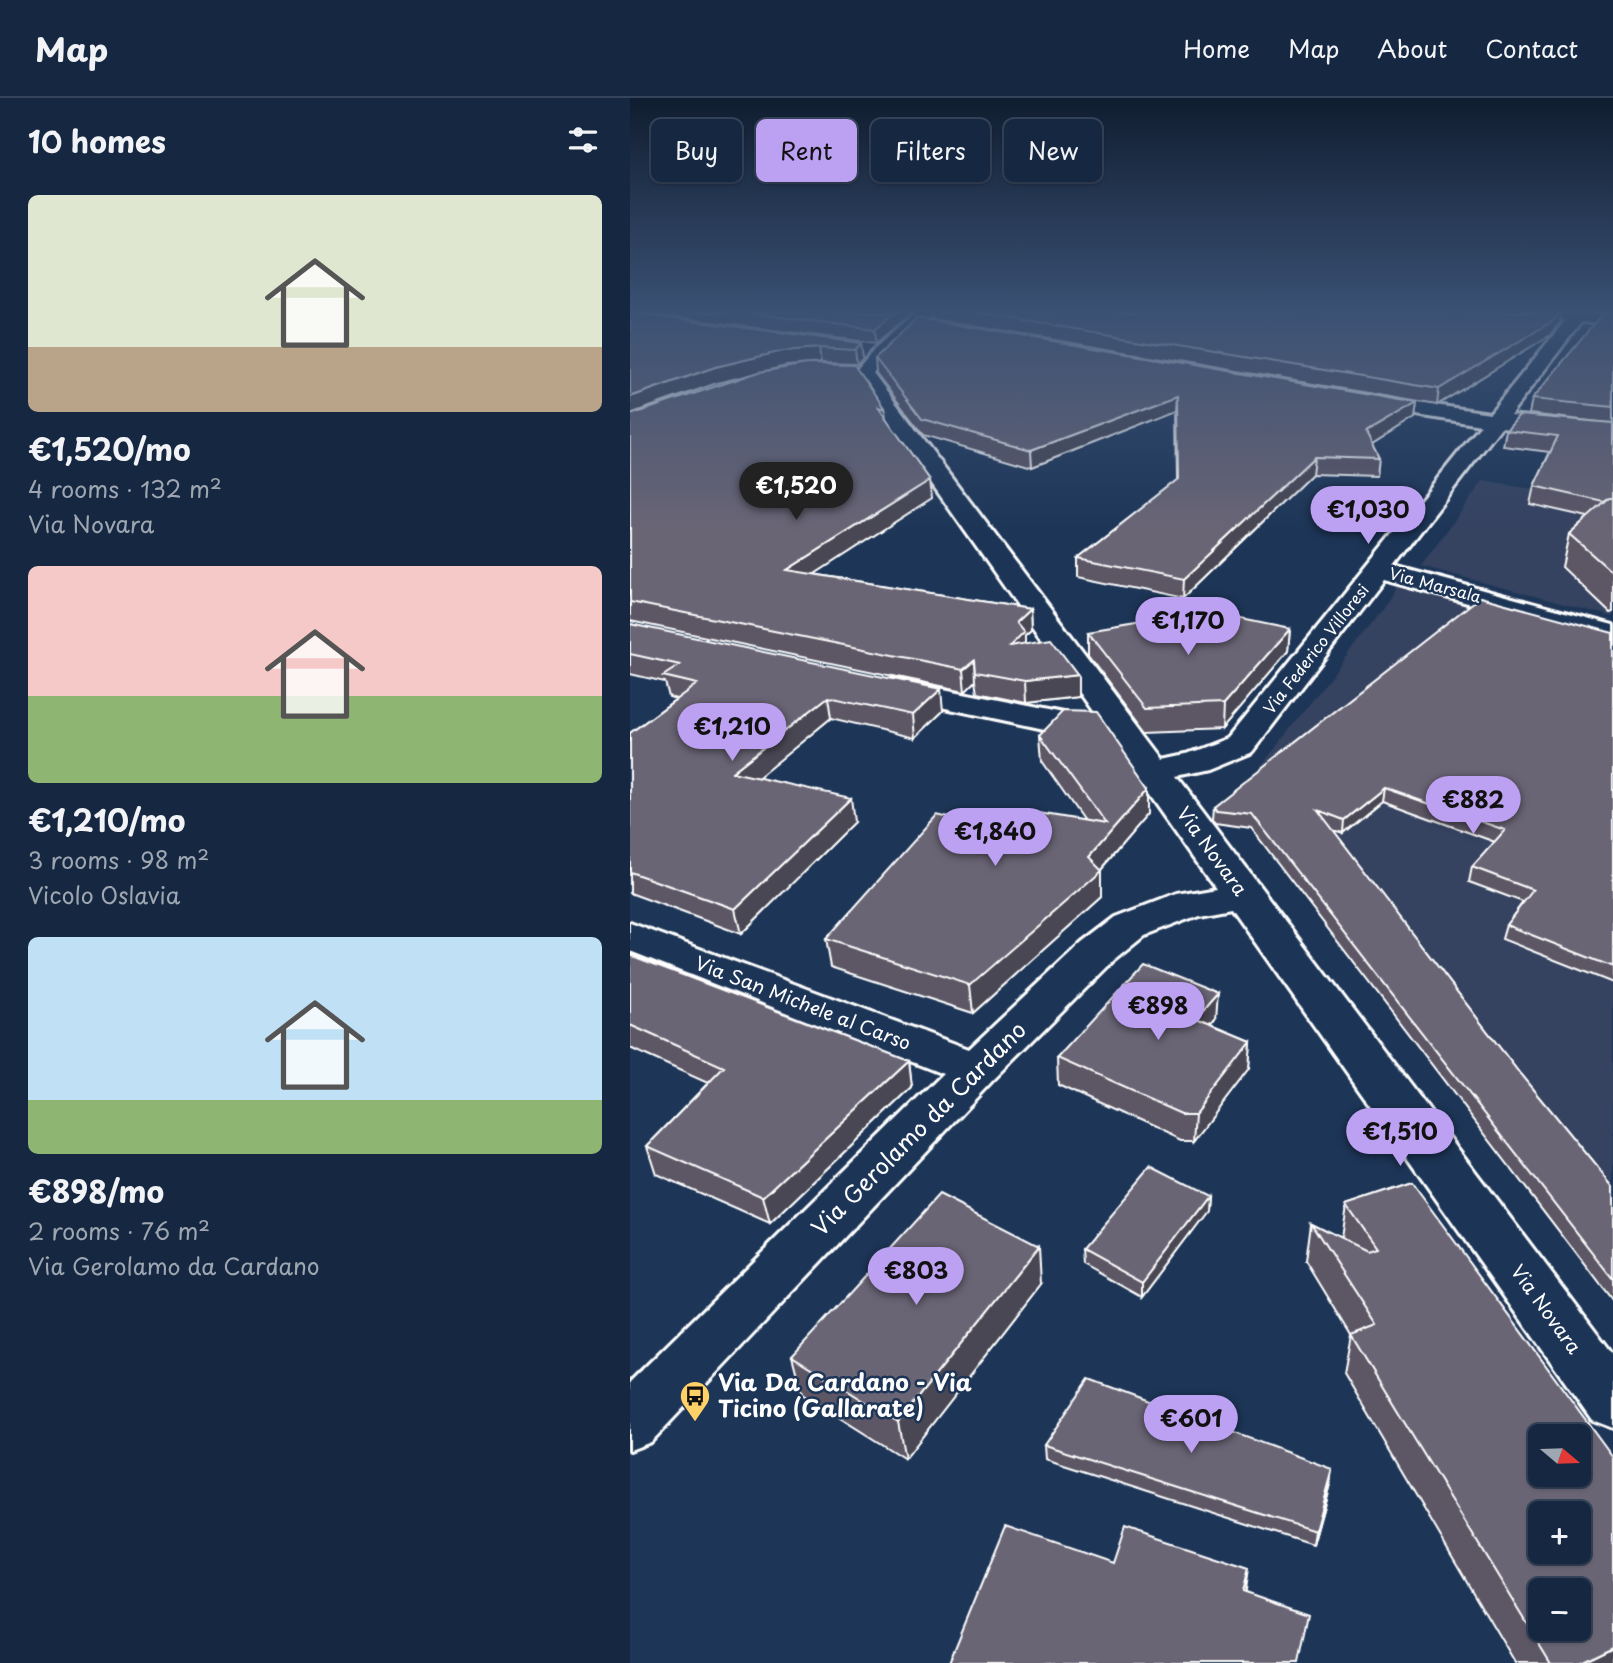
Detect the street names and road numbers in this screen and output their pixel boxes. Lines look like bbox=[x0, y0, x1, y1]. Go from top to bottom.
street label: Via Marsala bbox=[1387, 560, 1484, 608]
street label: Via Federico Villoresi bbox=[1257, 578, 1374, 719]
street label: Via Novara bbox=[1171, 800, 1255, 901]
street label: Via San Michele al Carso bbox=[691, 948, 915, 1056]
street label: Via Gerolamo da Cardano bbox=[802, 1012, 1033, 1243]
street label: Via Novara bbox=[1505, 1258, 1589, 1359]

